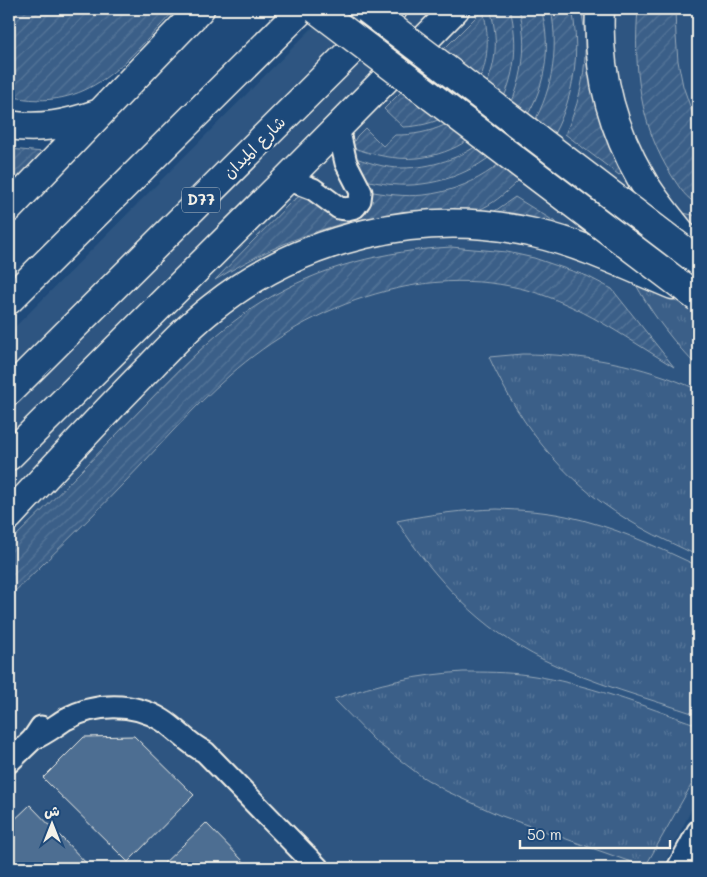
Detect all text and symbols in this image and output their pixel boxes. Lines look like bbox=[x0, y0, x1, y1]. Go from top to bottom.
street label: شارع الميدان bbox=[218, 111, 291, 184]
road number: D77 bbox=[182, 188, 220, 212]
north arrow bbox=[28, 800, 78, 850]
text: ش bbox=[44, 801, 60, 820]
scale bar bbox=[520, 817, 670, 849]
text: 50 m bbox=[527, 824, 562, 844]

